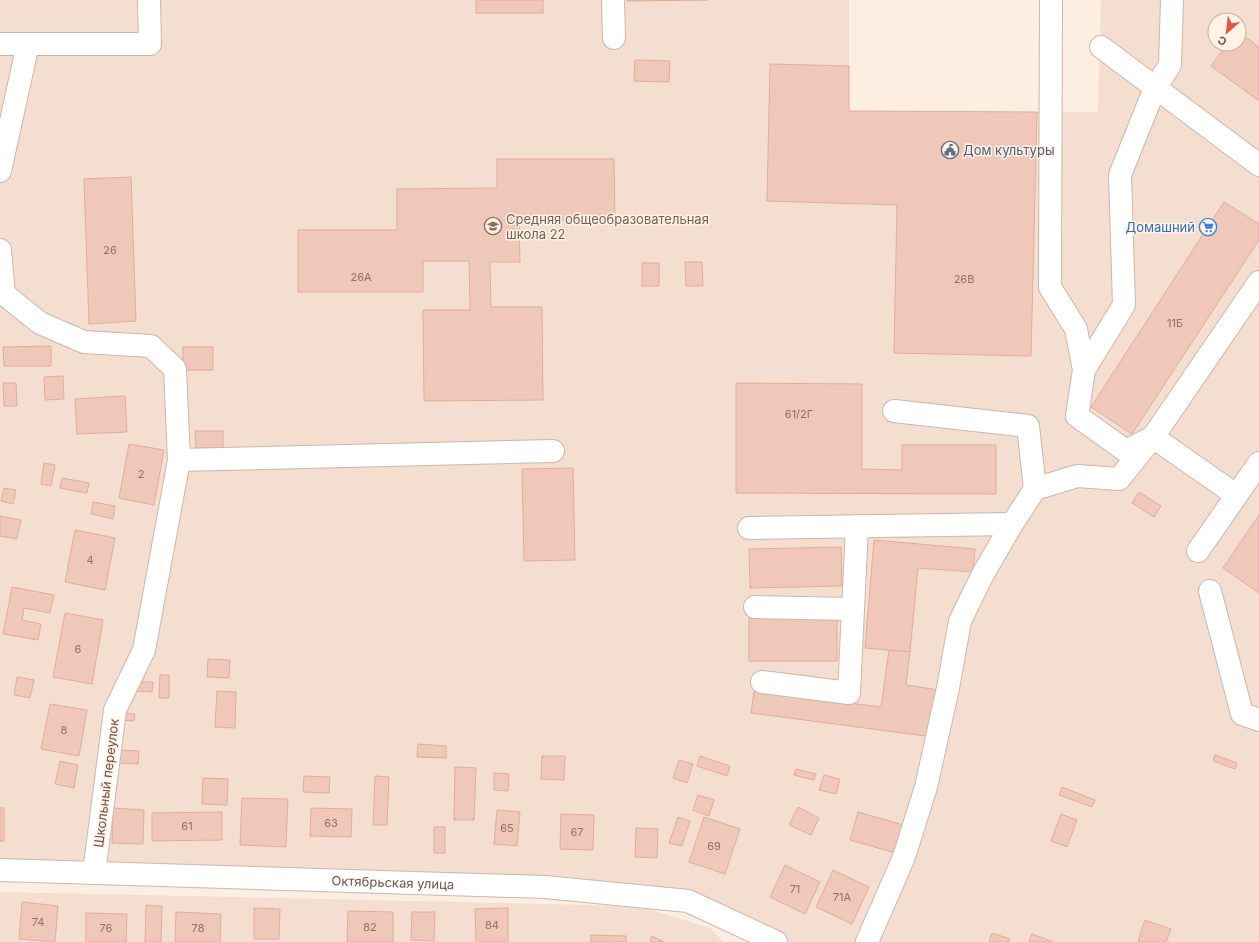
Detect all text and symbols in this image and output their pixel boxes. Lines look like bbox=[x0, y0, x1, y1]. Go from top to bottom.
north arrow bbox=[1207, 12, 1247, 52]
text: С bbox=[1215, 33, 1229, 49]
public building icon: Дом культуры bbox=[940, 140, 960, 160]
place label: Дом культуры bbox=[963, 142, 1054, 158]
place label: Средняя общеобразовательная школа 22 bbox=[506, 211, 709, 242]
school or university icon: Средняя общеобразовательная школа 22 bbox=[483, 216, 503, 236]
supermarket icon: Домашний bbox=[1198, 217, 1218, 237]
place label: Домашний bbox=[1125, 219, 1195, 235]
house number: 26 bbox=[103, 243, 117, 257]
house number: 26А bbox=[350, 270, 372, 284]
house number: 26В bbox=[954, 272, 974, 286]
house number: 11Б bbox=[1167, 316, 1183, 330]
house number: 61/2Г bbox=[785, 407, 813, 421]
house number: 2 bbox=[138, 467, 144, 481]
house number: 4 bbox=[86, 553, 94, 567]
house number: 6 bbox=[75, 642, 82, 656]
street label: Школьный переулок bbox=[90, 718, 122, 848]
house number: 8 bbox=[61, 723, 68, 737]
house number: 63 bbox=[324, 816, 338, 830]
house number: 61 bbox=[181, 819, 193, 833]
house number: 65 bbox=[500, 821, 514, 835]
house number: 67 bbox=[570, 825, 584, 839]
house number: 69 bbox=[707, 839, 721, 853]
street label: Октябрьская улица bbox=[331, 872, 454, 892]
house number: 71 bbox=[790, 882, 800, 896]
house number: 71А bbox=[833, 890, 852, 904]
house number: 74 bbox=[32, 915, 44, 929]
house number: 84 bbox=[485, 918, 499, 932]
house number: 82 bbox=[363, 920, 377, 934]
house number: 76 bbox=[100, 921, 113, 935]
house number: 78 bbox=[192, 921, 205, 935]

